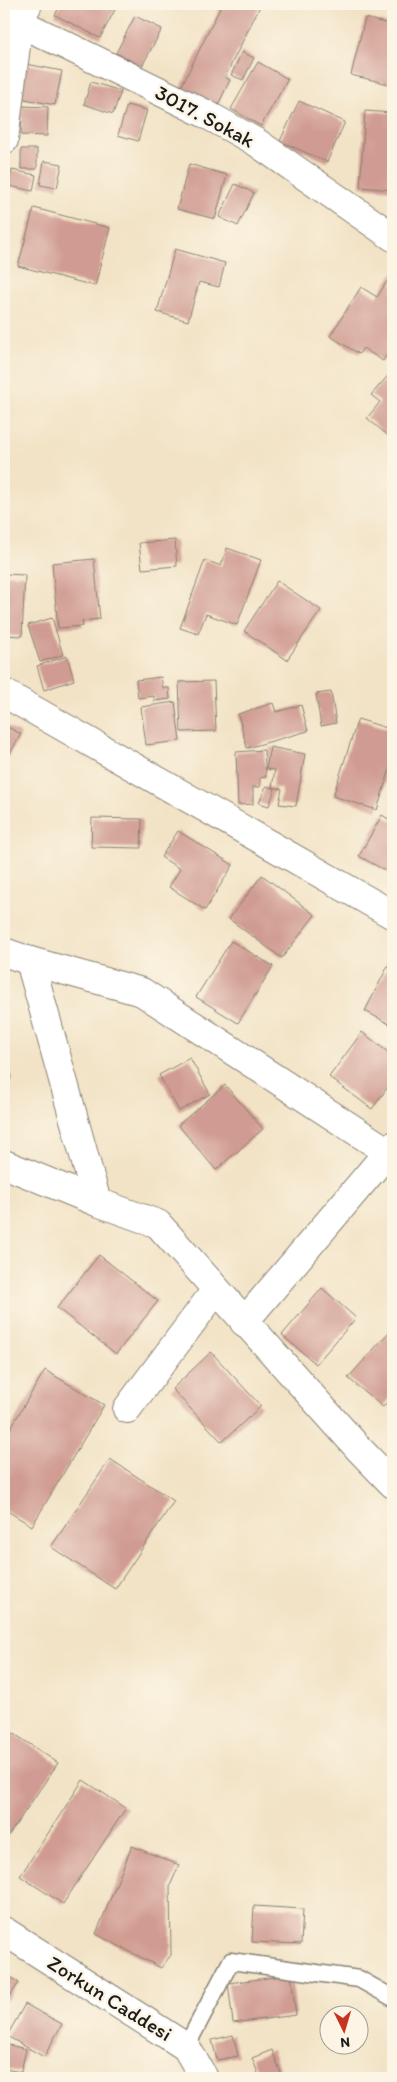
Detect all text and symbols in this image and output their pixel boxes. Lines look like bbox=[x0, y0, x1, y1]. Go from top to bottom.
street label: 3017. Sokak bbox=[151, 79, 259, 153]
street label: Zorkun Caddesi bbox=[43, 1950, 177, 2046]
north arrow bbox=[320, 2004, 370, 2054]
text: N bbox=[340, 2034, 351, 2051]

